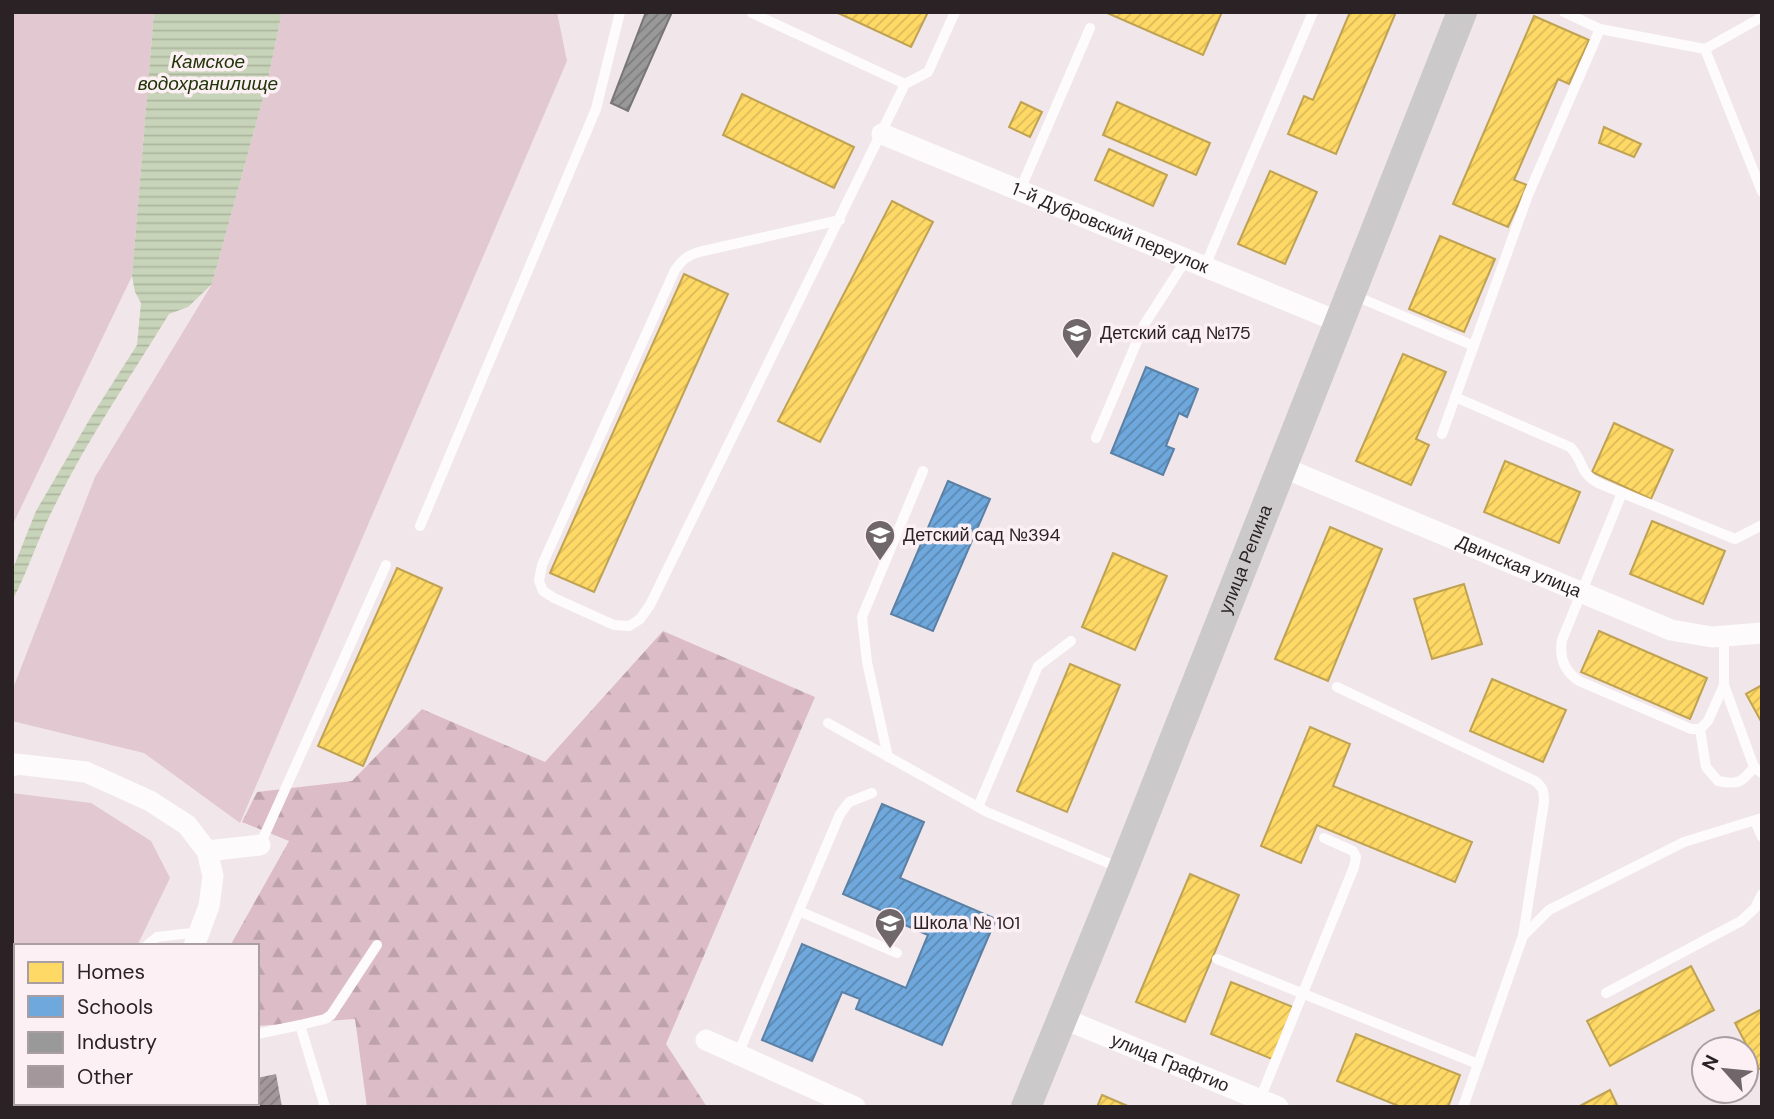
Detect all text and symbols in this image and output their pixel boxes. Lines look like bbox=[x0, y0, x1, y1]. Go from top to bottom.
water label: Камское водохранилище bbox=[138, 49, 278, 96]
street label: 1-й Дубровский переулок bbox=[1009, 177, 1212, 279]
school or university icon: Детский сад №175 bbox=[1060, 316, 1094, 360]
place label: Детский сад №175 bbox=[1100, 321, 1251, 345]
street label: улица Репина bbox=[1213, 500, 1278, 617]
school or university icon: Детский сад №394 bbox=[863, 518, 897, 562]
place label: Детский сад №394 bbox=[903, 523, 1060, 547]
street label: Двинская улица bbox=[1453, 530, 1586, 603]
school or university icon: Школа № 101 bbox=[873, 906, 907, 950]
place label: Школа № 101 bbox=[913, 911, 1020, 935]
legend bbox=[14, 944, 259, 1105]
text: Homes bbox=[77, 958, 145, 986]
text: Schools bbox=[77, 993, 153, 1021]
text: Industry bbox=[77, 1028, 157, 1056]
street label: улица Графтио bbox=[1107, 1028, 1233, 1098]
north arrow bbox=[1690, 1035, 1760, 1105]
text: N bbox=[1696, 1051, 1725, 1074]
text: Other bbox=[77, 1063, 133, 1091]

